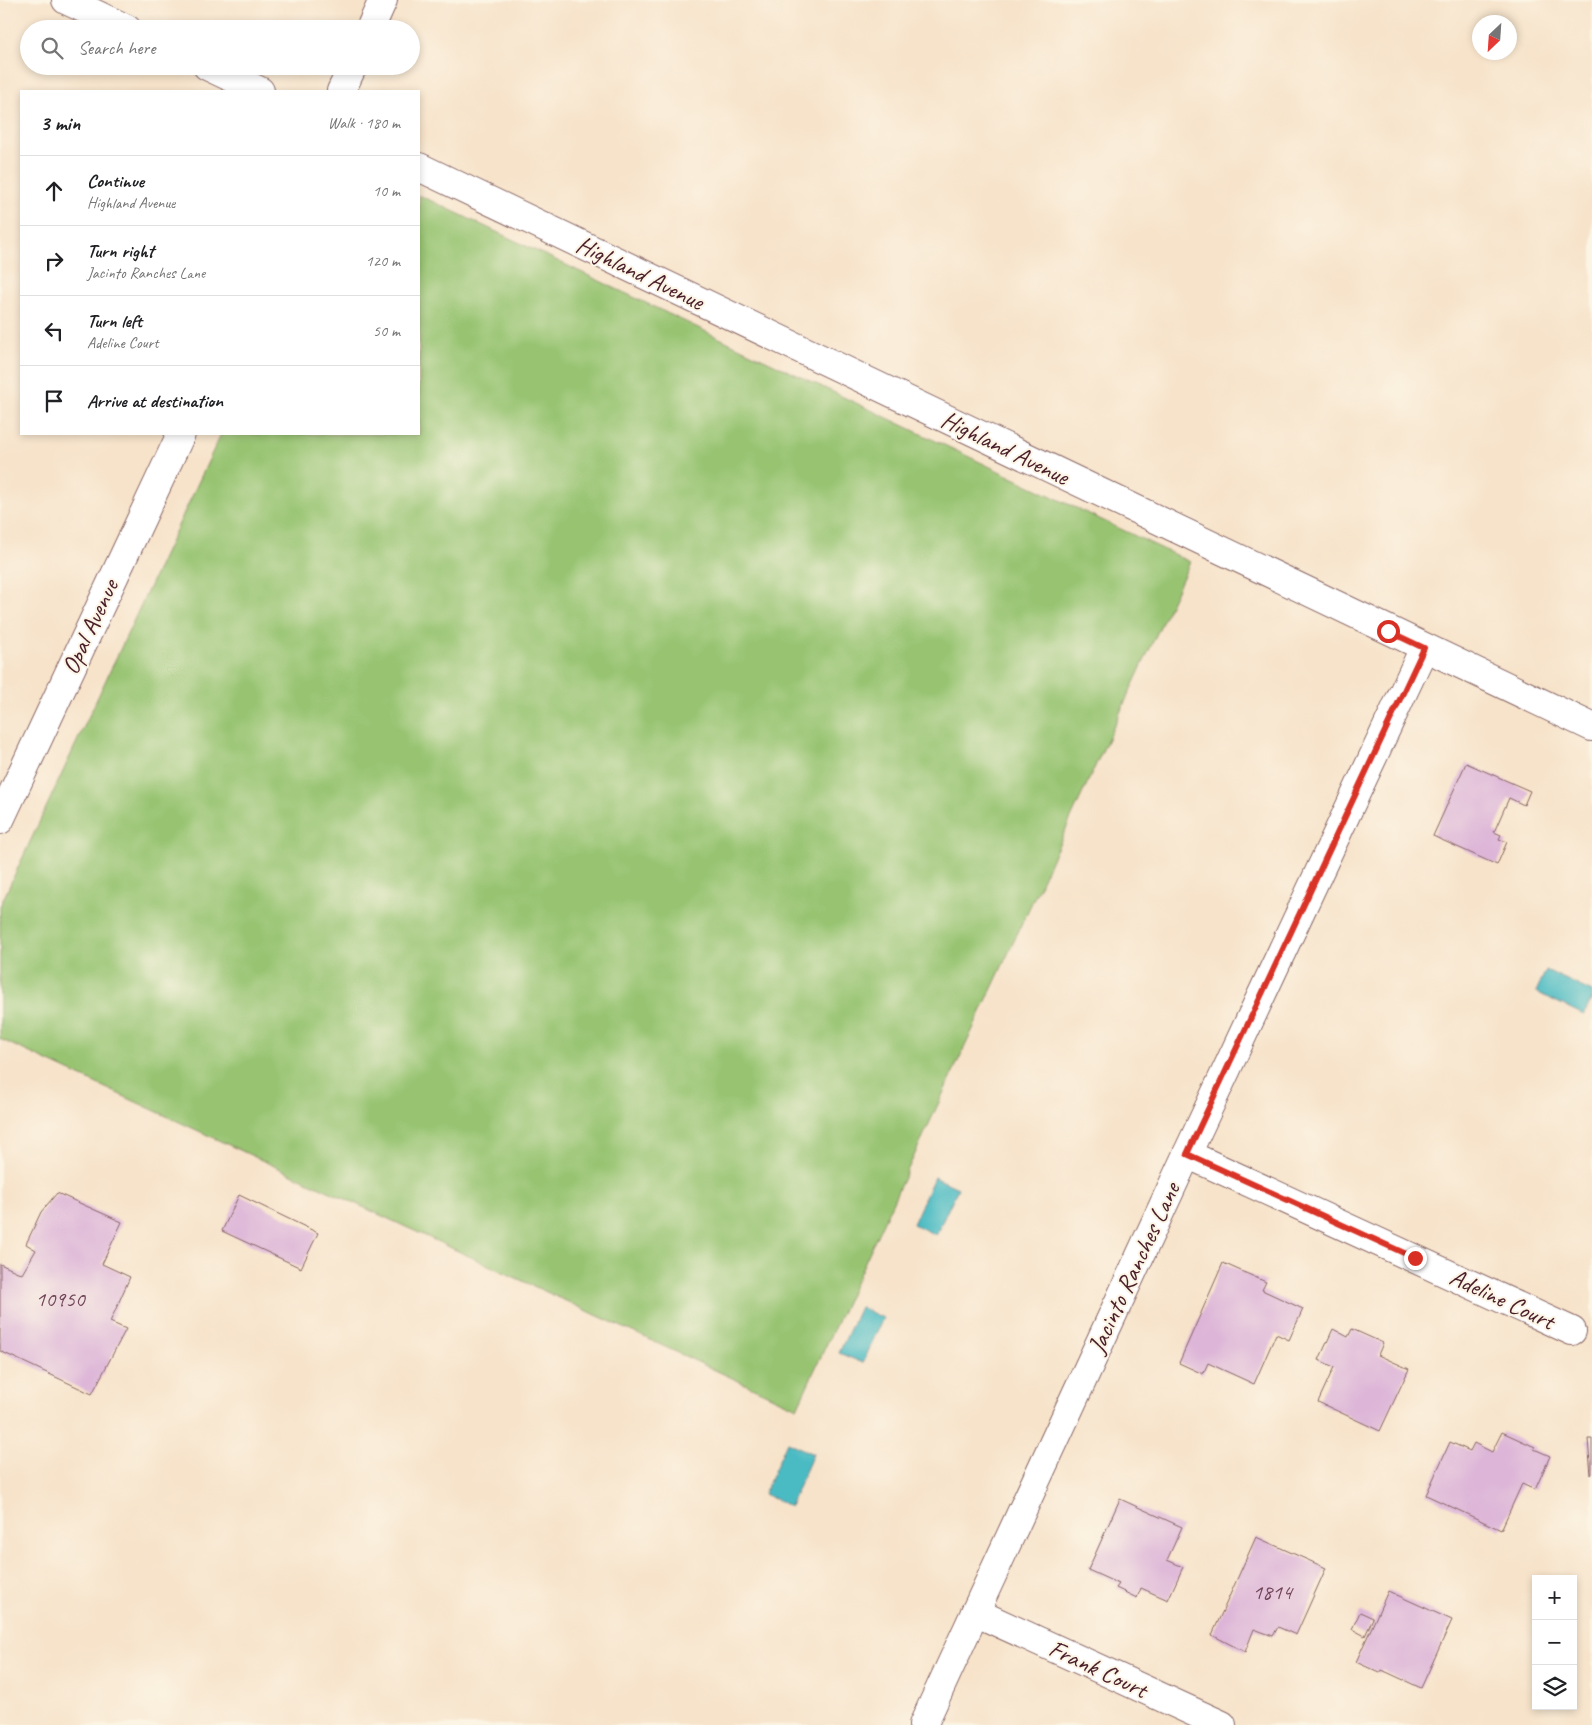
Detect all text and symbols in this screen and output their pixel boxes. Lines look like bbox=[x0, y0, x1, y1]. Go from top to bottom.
north arrow bbox=[1472, 15, 1517, 60]
search box bbox=[20, 20, 420, 75]
icon: search bbox=[38, 34, 66, 62]
text: Search here bbox=[78, 36, 155, 60]
text: 3 min bbox=[40, 110, 80, 136]
text: Walk · 180 m bbox=[328, 113, 400, 133]
text: Continue bbox=[87, 169, 144, 193]
icon: ahead bbox=[40, 177, 68, 205]
text: 10 m bbox=[373, 181, 400, 201]
text: Highland Avenue bbox=[87, 193, 175, 213]
street label: Highland Avenue bbox=[571, 228, 711, 318]
text: Turn right bbox=[87, 239, 154, 263]
icon: right bbox=[40, 247, 68, 275]
text: 120 m bbox=[366, 251, 400, 271]
text: Jacinto Ranches Lane bbox=[87, 263, 205, 283]
text: Turn left bbox=[87, 309, 142, 333]
icon: left bbox=[40, 317, 68, 345]
text: 50 m bbox=[373, 321, 400, 341]
text: Adeline Court bbox=[87, 333, 159, 353]
icon: arrive bbox=[40, 387, 68, 415]
text: Arrive at destination bbox=[87, 389, 223, 413]
street label: Highland Avenue bbox=[936, 403, 1076, 493]
street label: Opal Avenue bbox=[54, 573, 127, 679]
route start bbox=[1377, 620, 1400, 643]
street label: Jacinto Ranches Lane bbox=[1080, 1176, 1188, 1359]
route end bbox=[1404, 1247, 1427, 1270]
street label: Adeline Court bbox=[1444, 1261, 1562, 1338]
house number: 10950 bbox=[35, 1285, 87, 1313]
map controls bbox=[1532, 1575, 1577, 1710]
button: + bbox=[1532, 1575, 1577, 1620]
house number: 1814 bbox=[1252, 1578, 1294, 1606]
button: − bbox=[1532, 1620, 1577, 1665]
street label: Frank Court bbox=[1044, 1632, 1155, 1707]
button: layers bbox=[1532, 1665, 1577, 1710]

